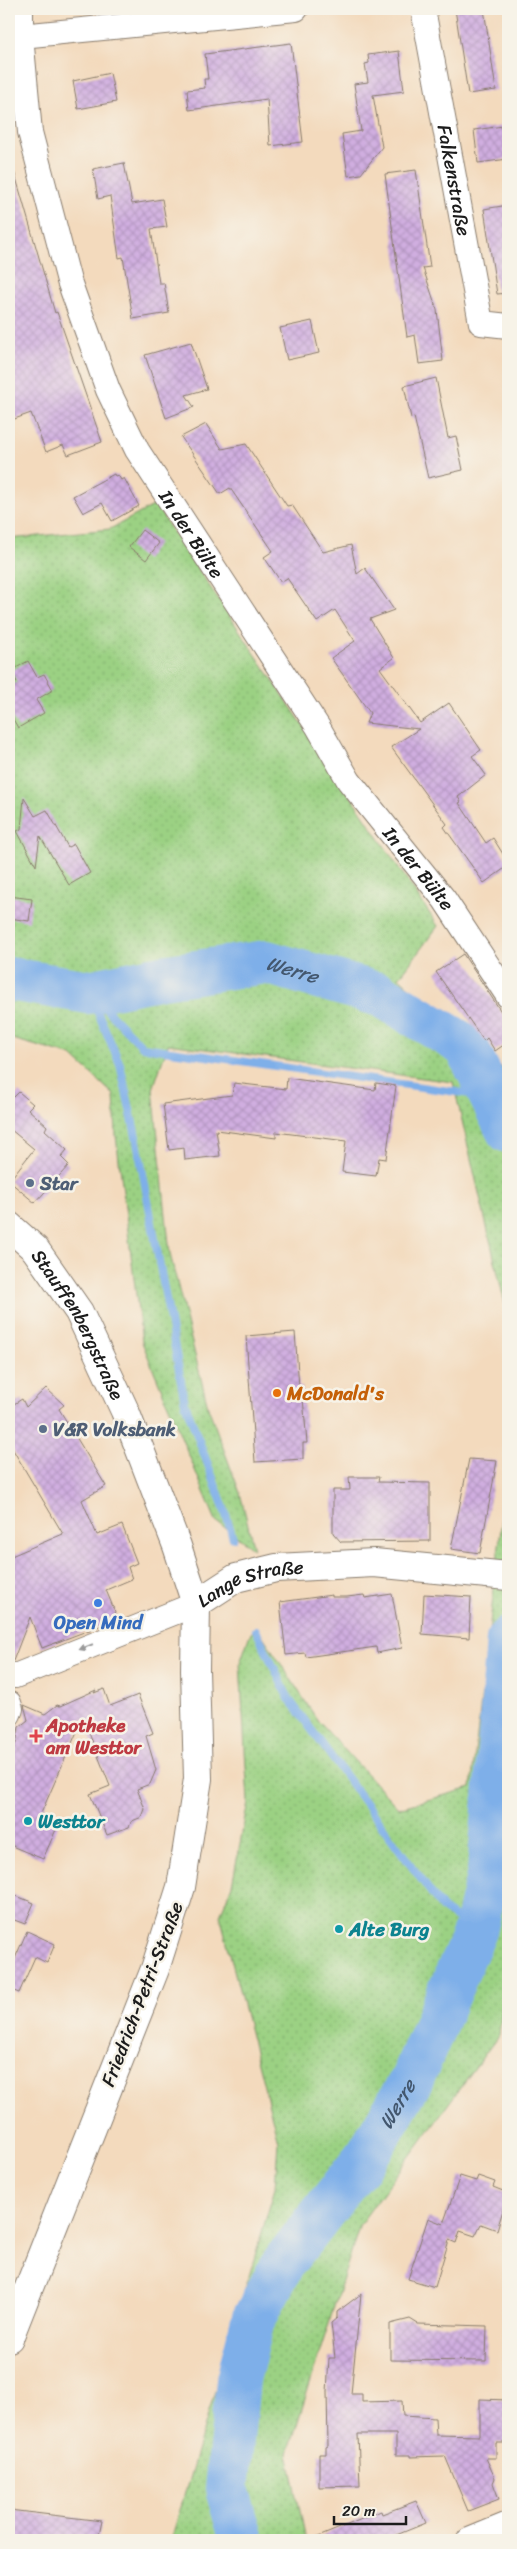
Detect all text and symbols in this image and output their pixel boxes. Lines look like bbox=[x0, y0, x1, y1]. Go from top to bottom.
street label: Falkenstraße bbox=[428, 122, 481, 239]
street label: In der Bülte bbox=[150, 482, 233, 585]
street label: In der Bülte bbox=[374, 818, 464, 917]
water label: Werre bbox=[262, 945, 324, 994]
place label: Star bbox=[39, 1167, 80, 1200]
marker: Star bbox=[24, 1177, 36, 1189]
street label: Stauffenbergstraße bbox=[23, 1242, 134, 1405]
place label: McDonald's bbox=[286, 1377, 385, 1410]
marker: McDonald's bbox=[271, 1387, 283, 1399]
place label: V&R Volksbank bbox=[53, 1413, 176, 1446]
marker: V&R Volksbank bbox=[37, 1423, 49, 1435]
street label: Lange Straße bbox=[190, 1550, 304, 1616]
marker: Open Mind bbox=[92, 1597, 104, 1609]
place label: Open Mind bbox=[54, 1606, 144, 1639]
one-way arrow bbox=[79, 1644, 93, 1652]
place label: Apotheke am Westtor bbox=[45, 1709, 142, 1764]
marker: Apotheke am Westtor bbox=[30, 1730, 42, 1742]
place label: Westtor bbox=[38, 1805, 107, 1838]
marker: Westtor bbox=[22, 1815, 34, 1827]
street label: Friedrich-Petri-Straße bbox=[92, 1897, 193, 2091]
place label: Alte Burg bbox=[348, 1913, 430, 1946]
marker: Alte Burg bbox=[333, 1923, 345, 1935]
water label: Werre bbox=[369, 2071, 426, 2136]
scale bar bbox=[334, 2494, 407, 2526]
text: 20 m bbox=[342, 2498, 376, 2524]

